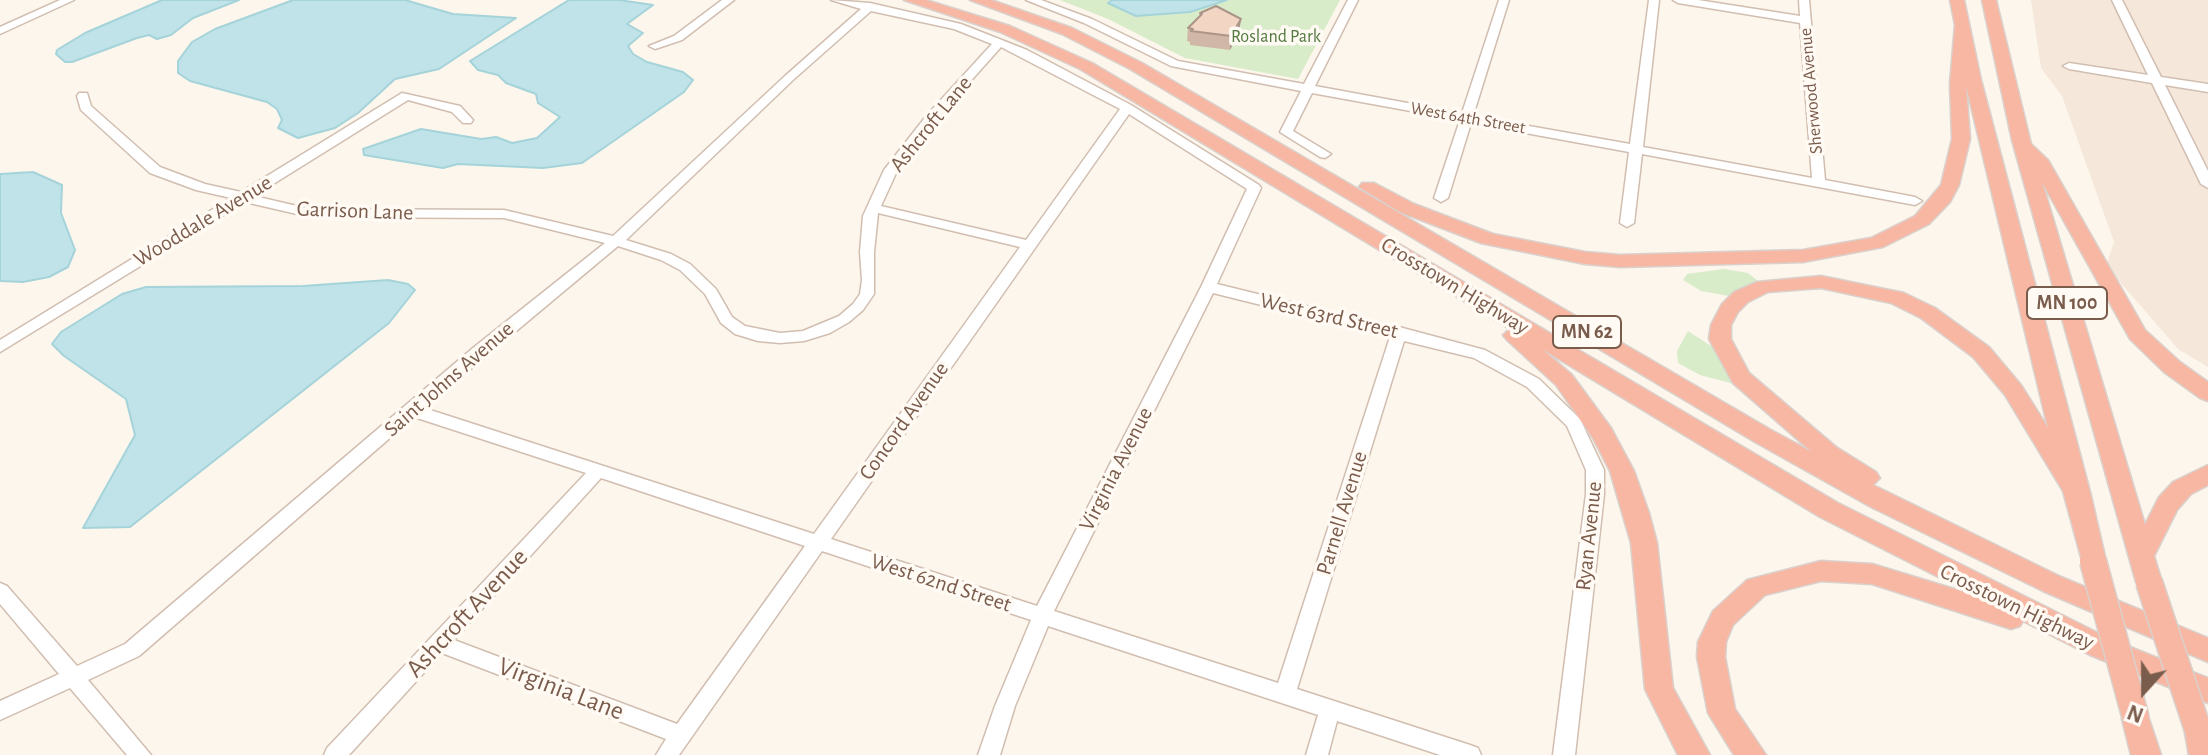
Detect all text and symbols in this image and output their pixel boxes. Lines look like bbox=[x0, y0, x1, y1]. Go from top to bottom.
park label: Rosland Park bbox=[1231, 26, 1321, 48]
street label: Sherwood Avenue bbox=[1795, 27, 1827, 155]
street label: Ashcroft Lane bbox=[884, 71, 978, 177]
street label: West 64th Street bbox=[1409, 97, 1527, 139]
street label: Wooddale Avenue bbox=[129, 169, 277, 273]
street label: Garrison Lane bbox=[296, 196, 414, 226]
street label: Crosstown Highway bbox=[1376, 231, 1534, 341]
street label: West 63rd Street bbox=[1257, 287, 1401, 345]
road number: MN 100 bbox=[2027, 287, 2107, 319]
street label: Saint Johns Avenue bbox=[379, 316, 519, 442]
road number: MN 62 bbox=[1553, 316, 1621, 348]
street label: Concord Avenue bbox=[854, 357, 954, 485]
street label: Virginia Avenue bbox=[1073, 403, 1159, 535]
street label: Parnell Avenue bbox=[1311, 448, 1373, 578]
street label: Ryan Avenue bbox=[1570, 480, 1608, 592]
street label: Ashcroft Avenue bbox=[399, 542, 535, 684]
street label: West 62nd Street bbox=[867, 548, 1015, 618]
street label: Crosstown Highway bbox=[1936, 558, 2098, 656]
street label: Virginia Lane bbox=[494, 651, 628, 727]
north arrow bbox=[2104, 651, 2184, 731]
text: N bbox=[2124, 700, 2146, 726]

